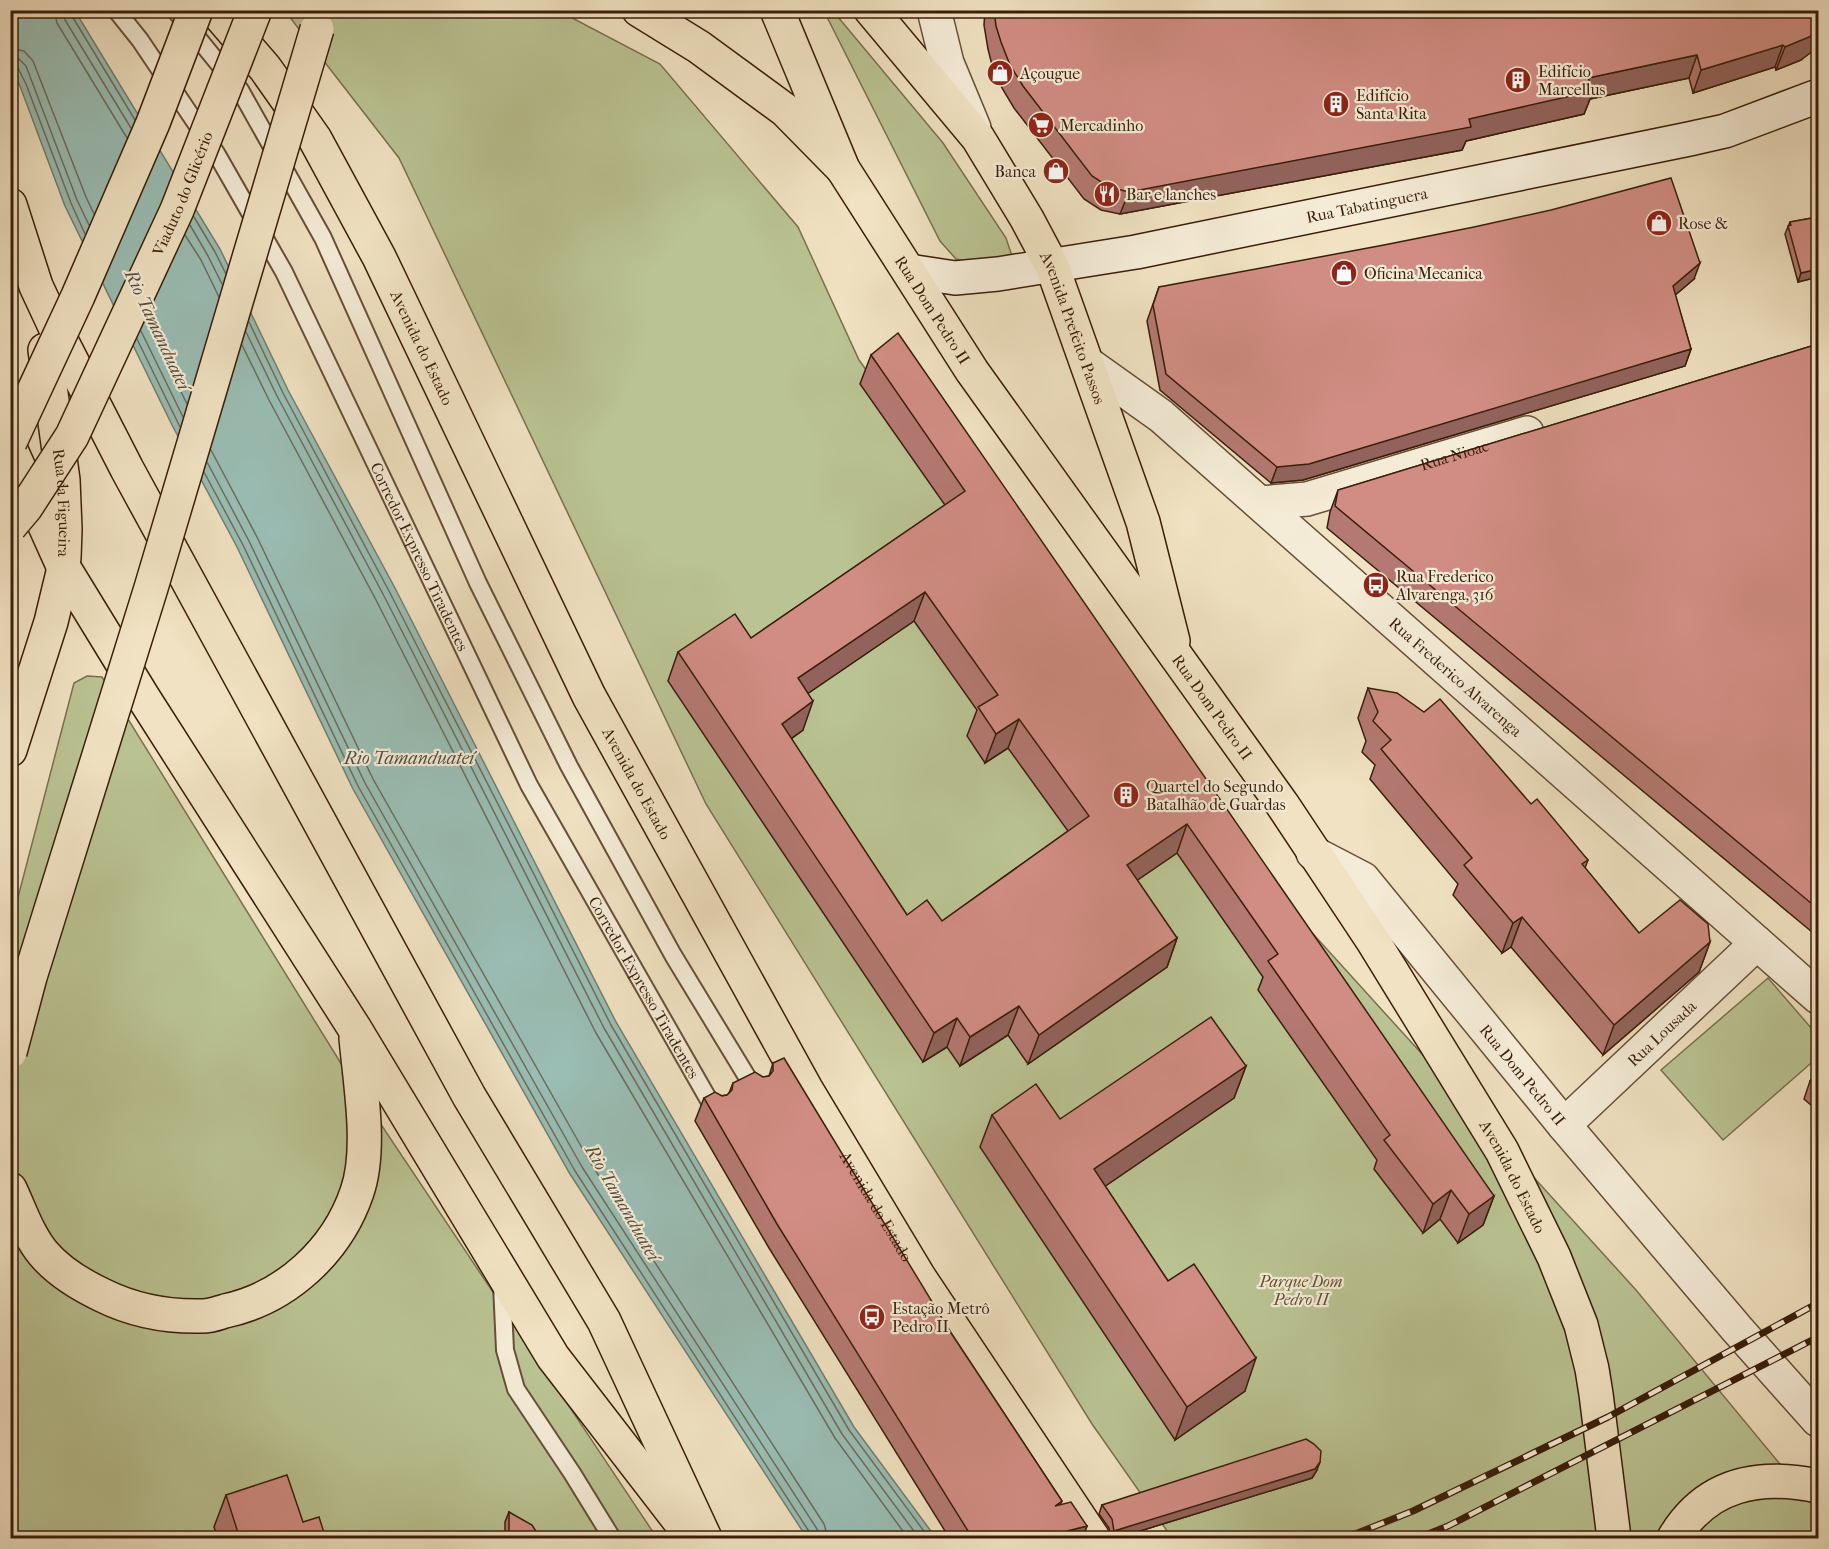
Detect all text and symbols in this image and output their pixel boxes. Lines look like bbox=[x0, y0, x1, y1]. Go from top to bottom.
shop icon: Açougue bbox=[985, 58, 1015, 88]
place label: Edifício Marcellus bbox=[1538, 62, 1605, 99]
place label: Açougue bbox=[1019, 64, 1080, 83]
building icon: Edifício Marcellus bbox=[1503, 65, 1533, 95]
place label: Edifício Santa Rita bbox=[1356, 86, 1427, 123]
building icon: Edifício Santa Rita bbox=[1321, 89, 1351, 119]
supermarket icon: Mercadinho bbox=[1026, 110, 1056, 140]
place label: Mercadinho bbox=[1060, 116, 1143, 135]
street label: Viaduto do Glicério bbox=[147, 129, 216, 259]
shop icon: Banca bbox=[1041, 156, 1071, 186]
place label: Banca bbox=[995, 162, 1037, 181]
restaurant icon: Bar e lanches bbox=[1092, 179, 1122, 209]
street label: Rua Tabatinguera bbox=[1304, 183, 1430, 227]
place label: Bar e lanches bbox=[1126, 185, 1216, 204]
shop icon: Rose & bbox=[1644, 208, 1674, 238]
place label: Rose & bbox=[1678, 214, 1728, 233]
street label: Avenida Prefeito Passos bbox=[1036, 247, 1110, 407]
street label: Rua Dom Pedro II bbox=[891, 252, 974, 367]
shop icon: Oficina Mecanica bbox=[1329, 258, 1359, 288]
place label: Oficina Mecanica bbox=[1364, 264, 1483, 283]
water label: Rio Tamanduateí bbox=[120, 266, 196, 397]
street label: Avenida do Estado bbox=[386, 286, 458, 408]
street label: Rua Nioac bbox=[1418, 436, 1491, 474]
street label: Rua da Figueira bbox=[49, 447, 75, 558]
street label: Corredor Expresso Tiradentes bbox=[367, 459, 473, 654]
place label: Rua Frederico Alvarenga, 316 bbox=[1395, 567, 1494, 604]
bus stop icon: Rua Frederico Alvarenga, 316 bbox=[1361, 570, 1391, 600]
street label: Rua Frederico Alvarenga bbox=[1385, 613, 1526, 741]
street label: Rua Dom Pedro II bbox=[1168, 651, 1257, 763]
street label: Avenida do Estado bbox=[598, 723, 676, 843]
water label: Rio Tamanduateí bbox=[343, 748, 478, 769]
place label: Quartel do Segundo Batalhão de Guardas bbox=[1146, 777, 1286, 814]
building icon: Quartel do Segundo Batalhão de Guardas bbox=[1111, 780, 1141, 810]
street label: Corredor Expresso Tiradentes bbox=[585, 893, 704, 1082]
street label: Rua Lousada bbox=[1623, 996, 1700, 1070]
street label: Rua Dom Pedro II bbox=[1476, 1020, 1570, 1129]
street label: Avenida do Estado bbox=[1475, 1116, 1550, 1236]
water label: Rio Tamanduateí bbox=[580, 1140, 666, 1268]
street label: Avenida do Estado bbox=[836, 1147, 917, 1265]
park label: Parque Dom Pedro II bbox=[1258, 1272, 1343, 1309]
place label: Estação Metrô Pedro II bbox=[892, 1299, 990, 1336]
bus stop icon: Estação Metrô Pedro II bbox=[857, 1302, 887, 1332]

